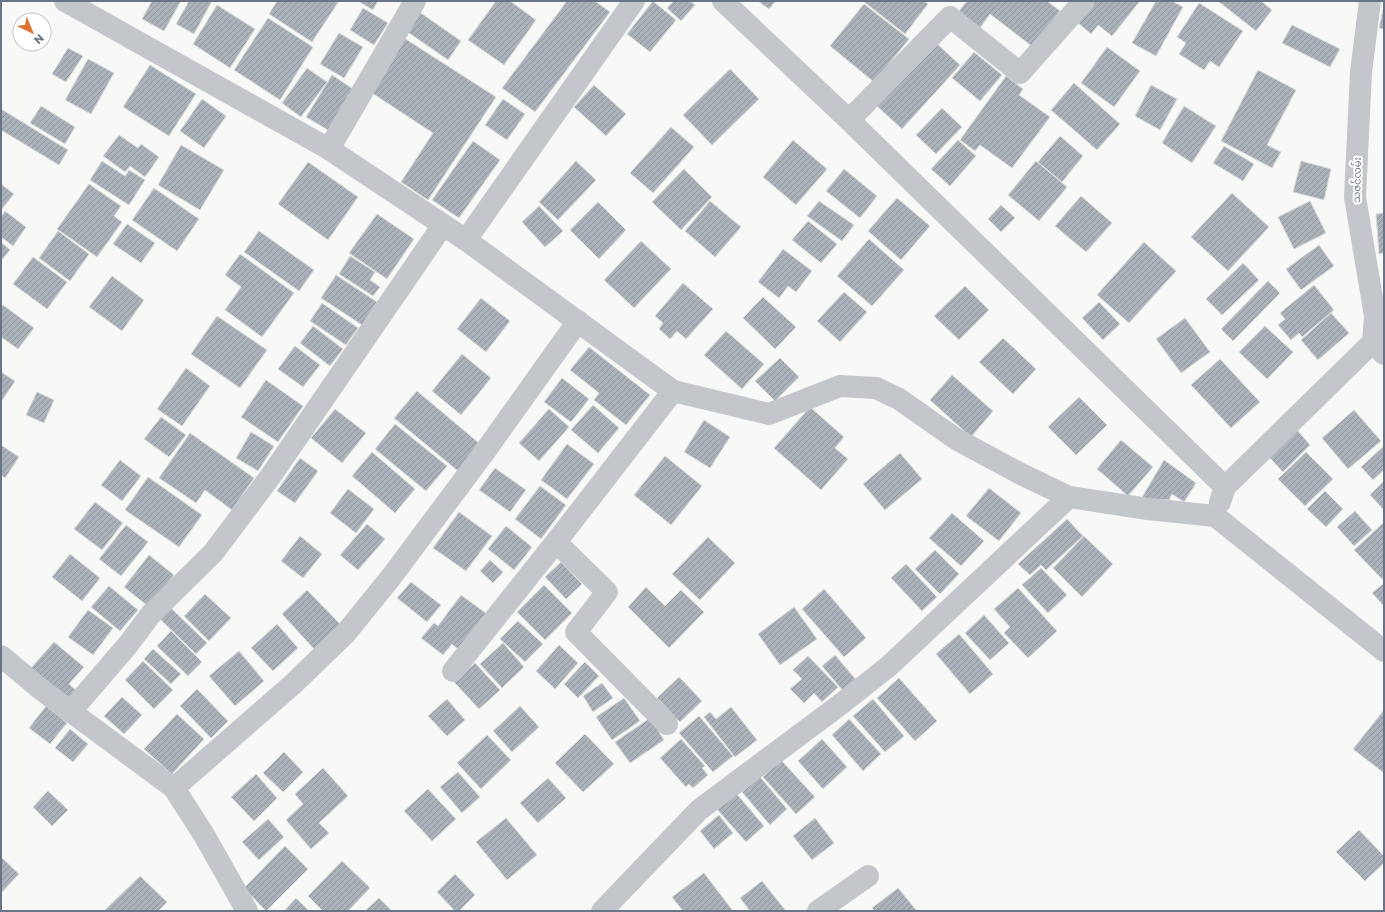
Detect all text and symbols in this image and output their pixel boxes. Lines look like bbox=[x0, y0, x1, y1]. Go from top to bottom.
north arrow bbox=[12, 12, 52, 52]
text: N bbox=[30, 31, 47, 48]
street label: သဇင်လမ်း bbox=[1349, 157, 1365, 203]

